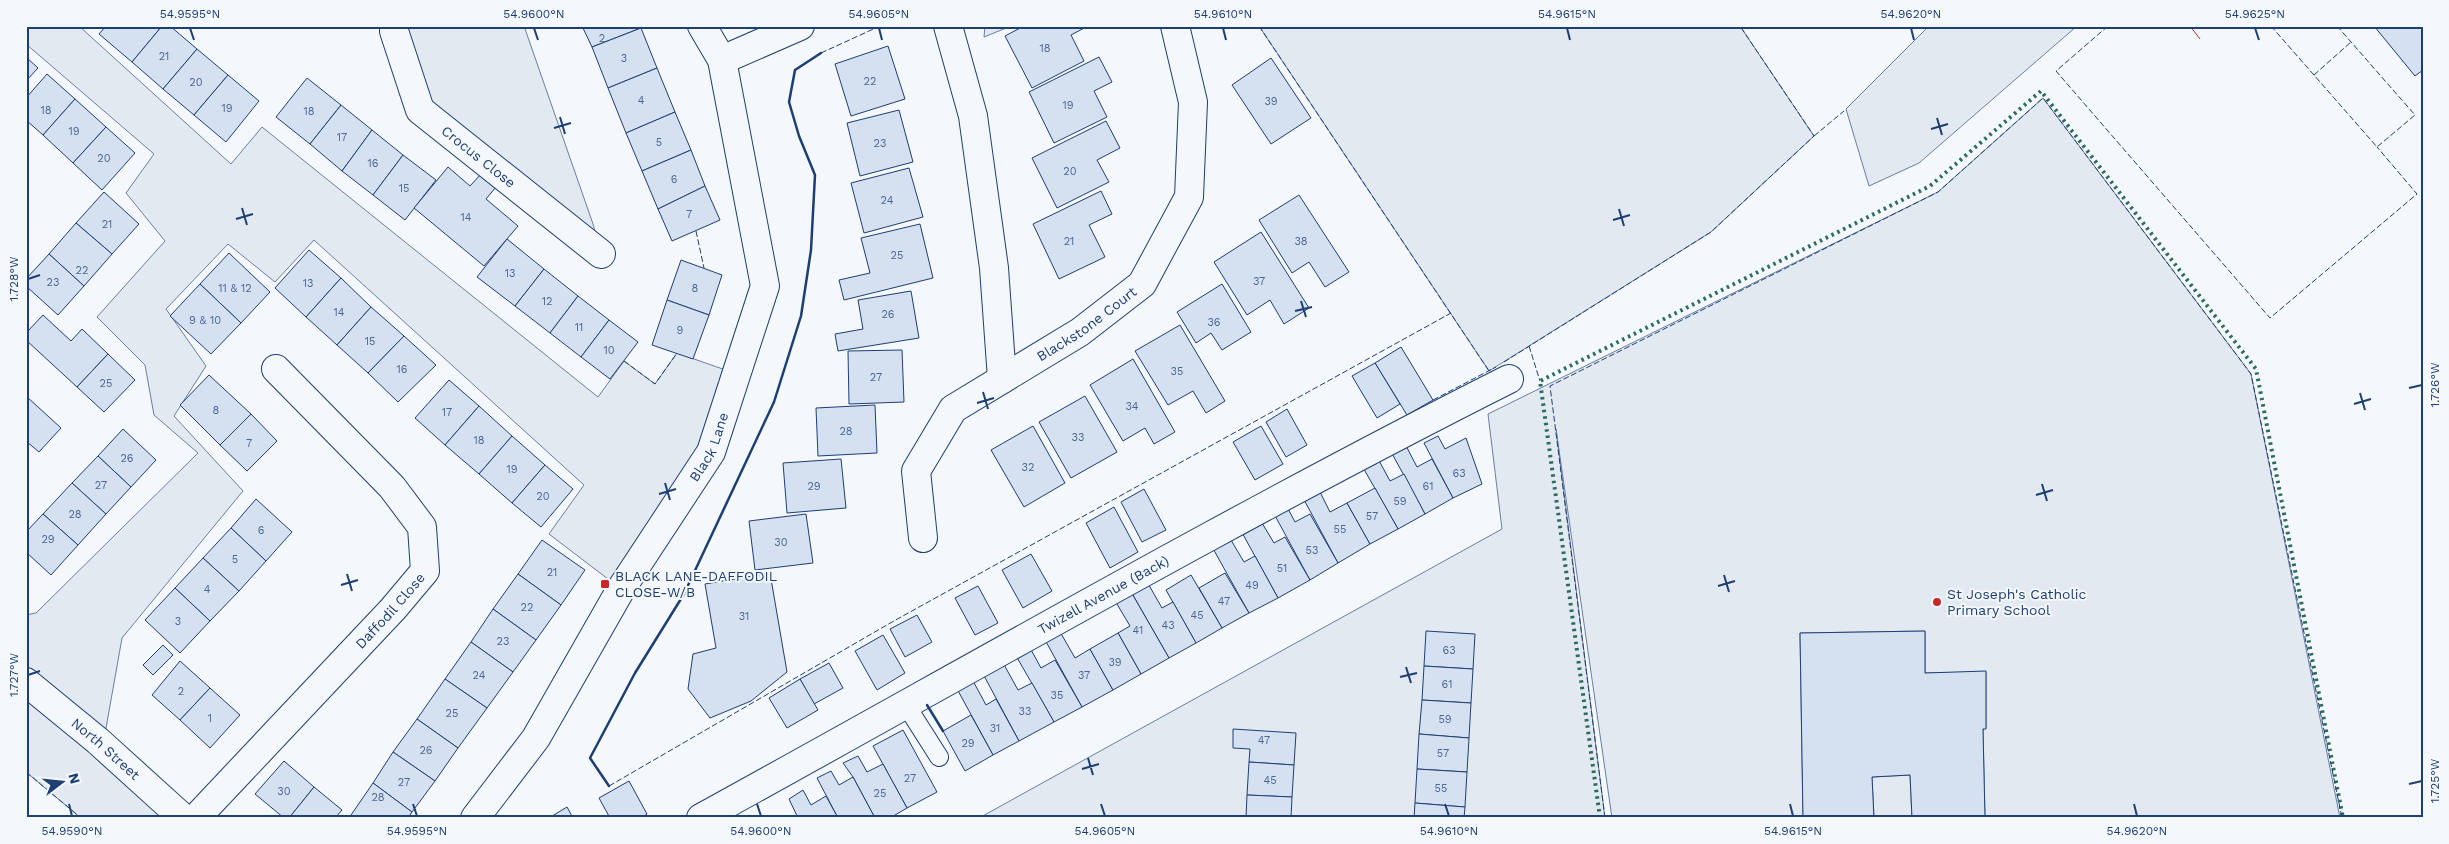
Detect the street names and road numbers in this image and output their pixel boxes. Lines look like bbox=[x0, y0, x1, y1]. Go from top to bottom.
street label: Crocus Close bbox=[438, 122, 519, 191]
street label: Blackstone Court bbox=[1034, 283, 1140, 364]
street label: Black Lane bbox=[686, 410, 731, 484]
street label: Twizell Avenue (Back) bbox=[1035, 552, 1172, 637]
street label: Daffodil Close bbox=[352, 570, 428, 652]
street label: North Street bbox=[68, 715, 144, 783]

